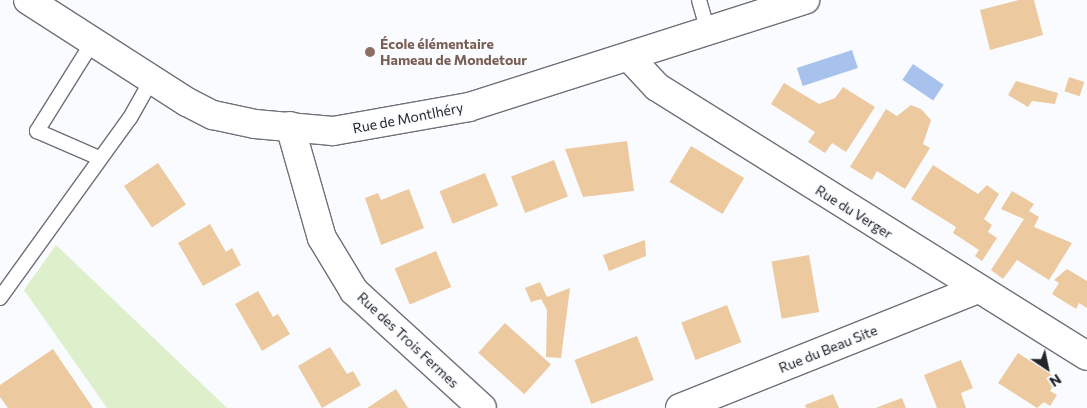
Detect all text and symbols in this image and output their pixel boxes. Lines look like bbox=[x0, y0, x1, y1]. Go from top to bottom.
place label: École élémentaire Hameau de Mondetour bbox=[380, 36, 527, 68]
marker: École élémentaire Hameau de Mondetour bbox=[364, 46, 376, 58]
street label: Rue de Montlhéry bbox=[351, 99, 465, 137]
street label: Rue du Verger bbox=[812, 182, 896, 242]
street label: Rue des Trois Fermes bbox=[354, 289, 462, 391]
street label: Rue du Beau Site bbox=[776, 322, 880, 376]
north arrow bbox=[1022, 343, 1072, 393]
text: N bbox=[1047, 371, 1065, 391]

